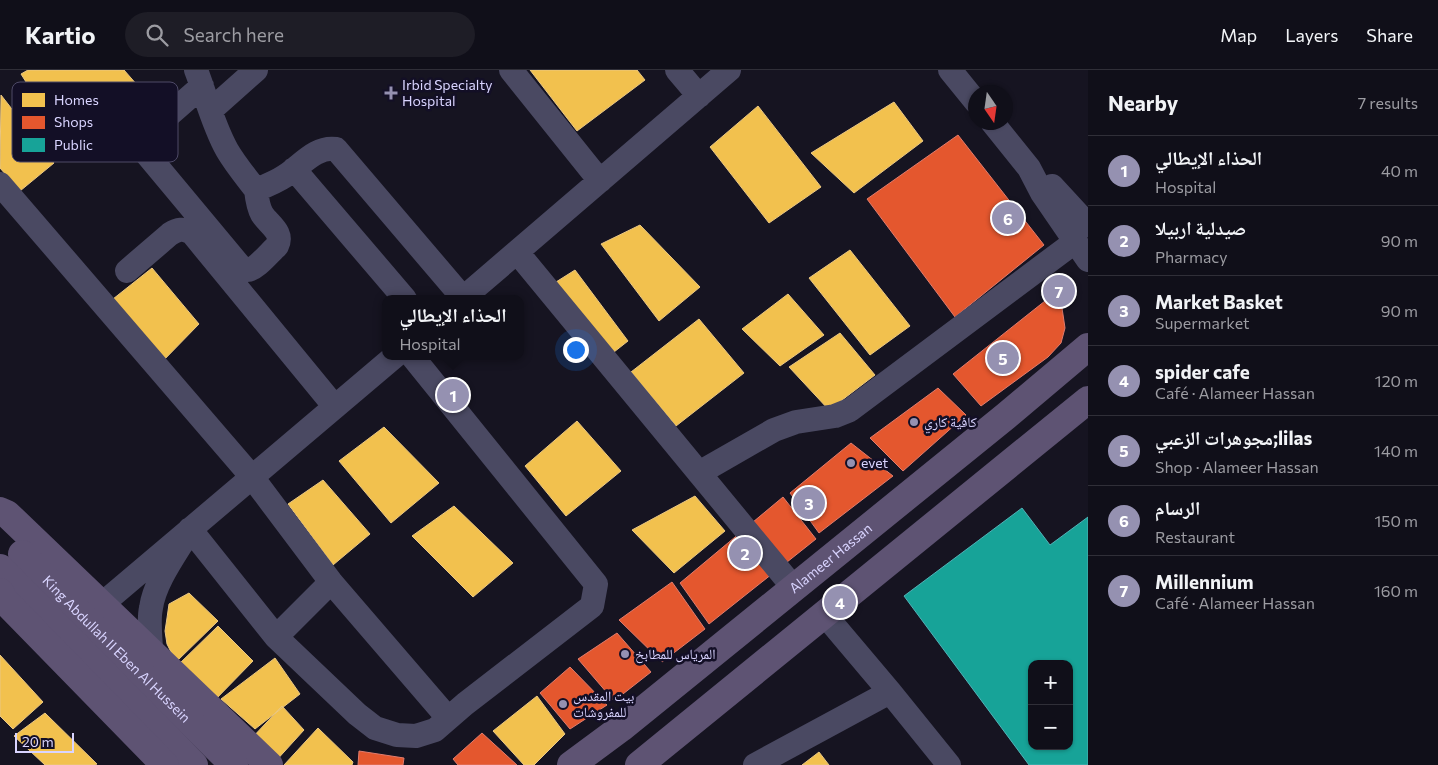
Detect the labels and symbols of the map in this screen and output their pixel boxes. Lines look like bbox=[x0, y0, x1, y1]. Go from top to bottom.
place label: Irbid Specialty Hospital bbox=[402, 76, 492, 109]
legend bbox=[12, 82, 178, 162]
north arrow bbox=[968, 85, 1013, 130]
marker: Irbid Specialty Hospital bbox=[384, 86, 398, 100]
text: Homes bbox=[54, 91, 99, 108]
text: Shops bbox=[54, 113, 93, 130]
text: Public bbox=[54, 136, 93, 153]
pin: 6 bbox=[992, 199, 1024, 237]
pin: 7 bbox=[1043, 272, 1075, 310]
your location bbox=[563, 337, 589, 363]
pin: 5 bbox=[987, 339, 1019, 377]
pin: 1 bbox=[437, 376, 469, 414]
place label: كافية كاري bbox=[924, 413, 977, 434]
marker: كافية كاري bbox=[908, 416, 920, 428]
place label: evet bbox=[861, 454, 888, 471]
marker: evet bbox=[845, 457, 857, 469]
pin: 3 bbox=[793, 484, 825, 522]
street label: Alameer Hassan bbox=[785, 519, 875, 596]
pin: 2 bbox=[729, 534, 761, 572]
street label: King Abdullah II Eben Al Hussein bbox=[39, 572, 194, 726]
pin: 4 bbox=[824, 583, 856, 621]
place label: المرياس للمطابخ bbox=[635, 645, 716, 664]
marker: المرياس للمطابخ bbox=[619, 648, 631, 660]
place label: بيت المقدس للمفروشات bbox=[573, 687, 634, 721]
marker: بيت المقدس للمفروشات bbox=[557, 698, 569, 710]
scale bar bbox=[15, 730, 74, 753]

